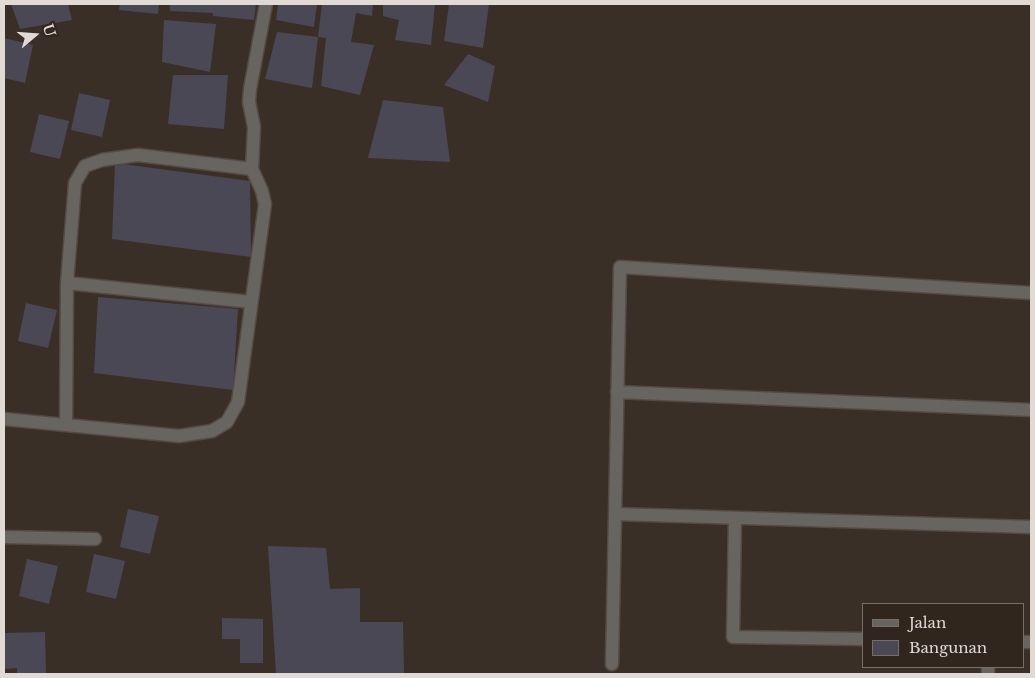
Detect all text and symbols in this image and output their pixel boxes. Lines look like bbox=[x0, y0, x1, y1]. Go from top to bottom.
north arrow bbox=[10, 10, 60, 60]
text: U bbox=[39, 22, 60, 39]
legend bbox=[862, 603, 1025, 668]
text: Jalan bbox=[909, 613, 946, 632]
text: Bangunan bbox=[909, 638, 987, 657]

